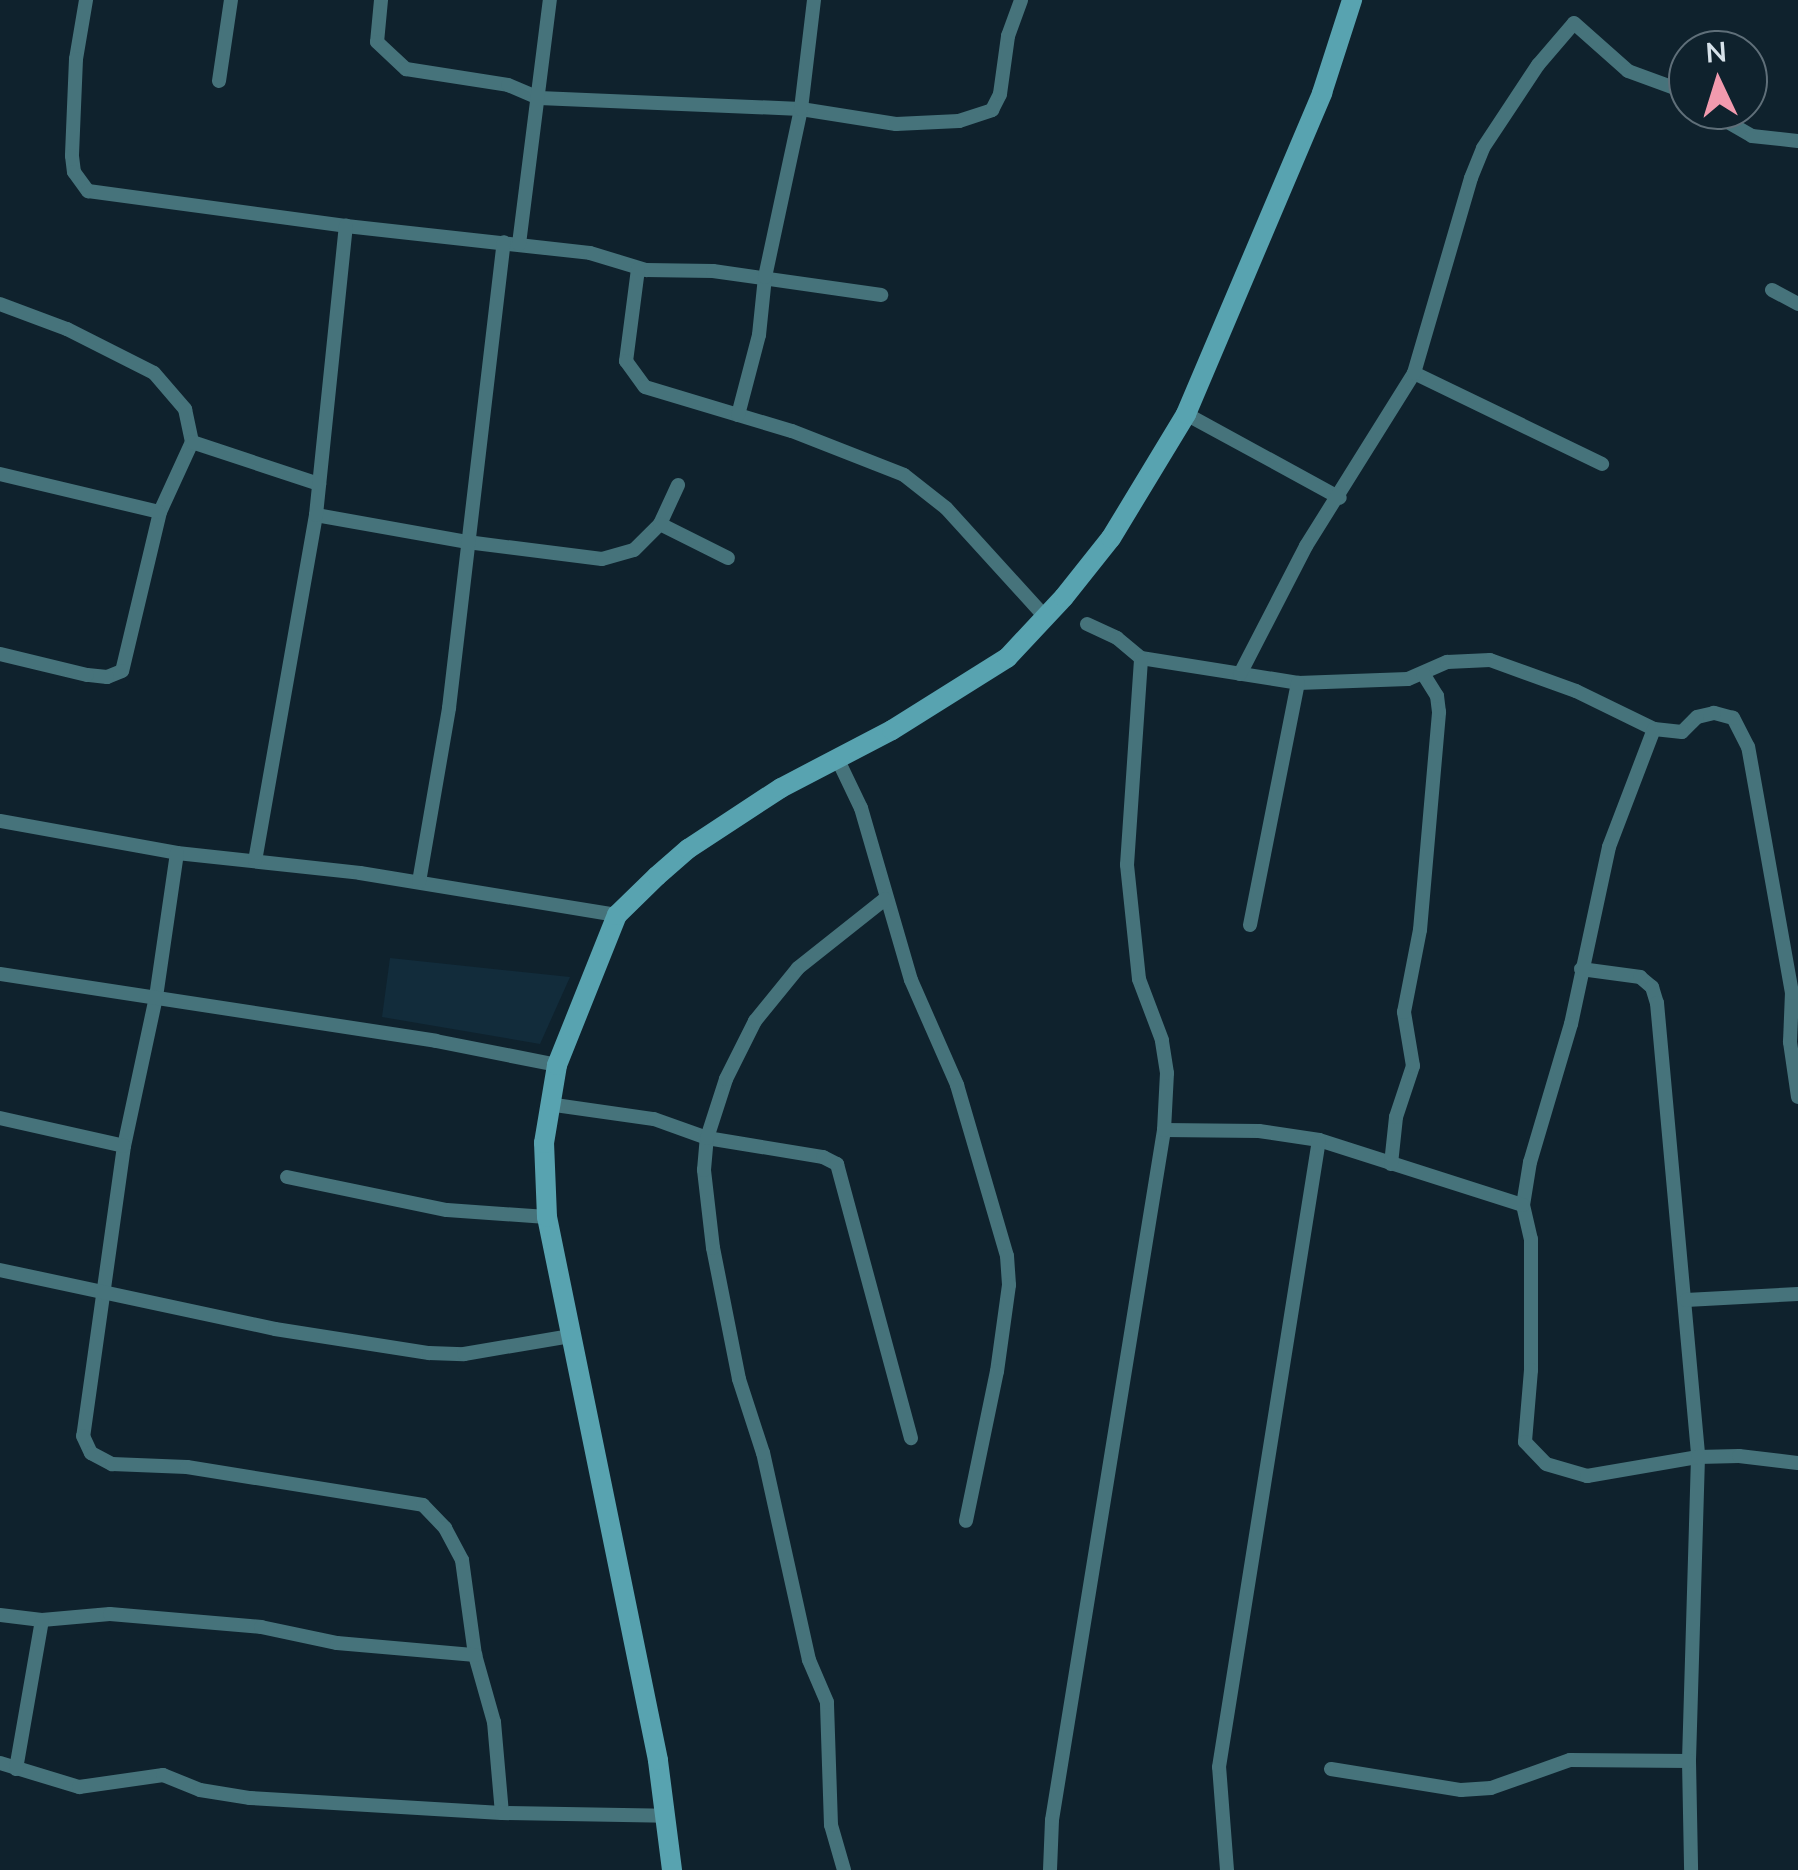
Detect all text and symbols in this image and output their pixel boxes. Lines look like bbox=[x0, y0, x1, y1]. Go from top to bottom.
north arrow bbox=[1668, 30, 1768, 130]
text: N bbox=[1704, 33, 1728, 70]

